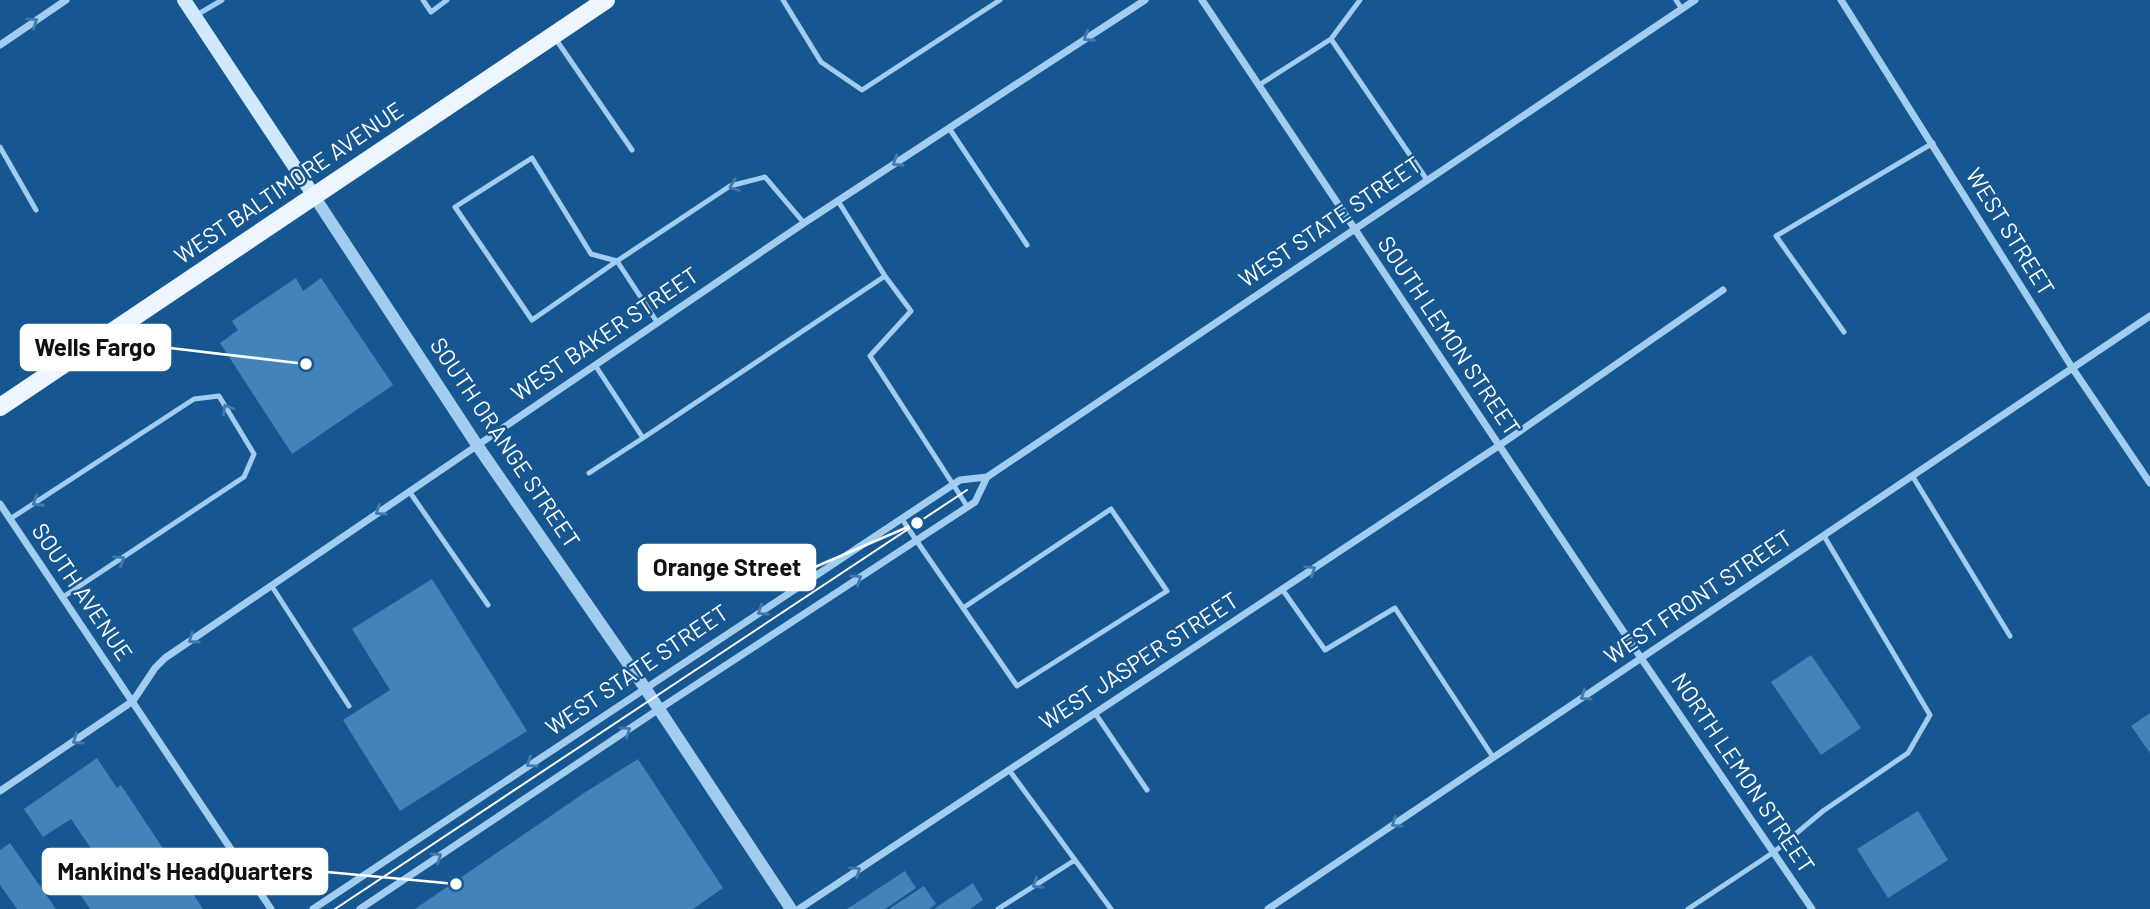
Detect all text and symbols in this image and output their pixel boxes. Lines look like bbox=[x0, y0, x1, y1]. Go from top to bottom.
one-way arrow bbox=[25, 18, 38, 30]
one-way arrow bbox=[1082, 29, 1095, 42]
street label: WEST BALTIMORE AVENUE bbox=[169, 95, 408, 269]
street label: WEST STATE STREET bbox=[1233, 150, 1426, 293]
one-way arrow bbox=[892, 154, 905, 167]
street label: WEST STREET bbox=[1960, 162, 2061, 301]
one-way arrow bbox=[729, 178, 741, 192]
street label: SOUTH LEMON STREET bbox=[1373, 230, 1527, 440]
street label: WEST BAKER STREET bbox=[505, 260, 703, 406]
callout: Wells Fargo bbox=[21, 325, 170, 370]
text: Wells Fargo bbox=[34, 332, 156, 361]
street label: SOUTH ORANGE STREET bbox=[425, 332, 587, 553]
one-way arrow bbox=[222, 403, 235, 416]
one-way arrow bbox=[32, 493, 45, 506]
one-way arrow bbox=[375, 503, 388, 515]
street label: SOUTH AVENUE bbox=[27, 517, 139, 665]
street label: WEST FRONT STREET bbox=[1598, 523, 1797, 669]
callout: Orange Street bbox=[639, 545, 815, 590]
text: Orange Street bbox=[653, 552, 801, 581]
one-way arrow bbox=[112, 556, 125, 568]
one-way arrow bbox=[1304, 565, 1317, 578]
one-way arrow bbox=[849, 574, 862, 587]
street label: WEST JASPER STREET bbox=[1034, 585, 1243, 735]
street label: WEST STATE STREET bbox=[540, 598, 733, 741]
one-way arrow bbox=[756, 602, 769, 615]
one-way arrow bbox=[188, 631, 201, 643]
street label: NORTH LEMON STREET bbox=[1666, 667, 1821, 878]
one-way arrow bbox=[1580, 688, 1593, 700]
one-way arrow bbox=[618, 727, 631, 739]
one-way arrow bbox=[72, 732, 85, 744]
one-way arrow bbox=[526, 755, 539, 768]
one-way arrow bbox=[1391, 815, 1404, 827]
callout: Mankind's HeadQuarters bbox=[43, 849, 327, 894]
one-way arrow bbox=[429, 853, 442, 866]
text: Mankind's HeadQuarters bbox=[57, 856, 313, 885]
one-way arrow bbox=[848, 867, 861, 880]
one-way arrow bbox=[1031, 876, 1044, 889]

